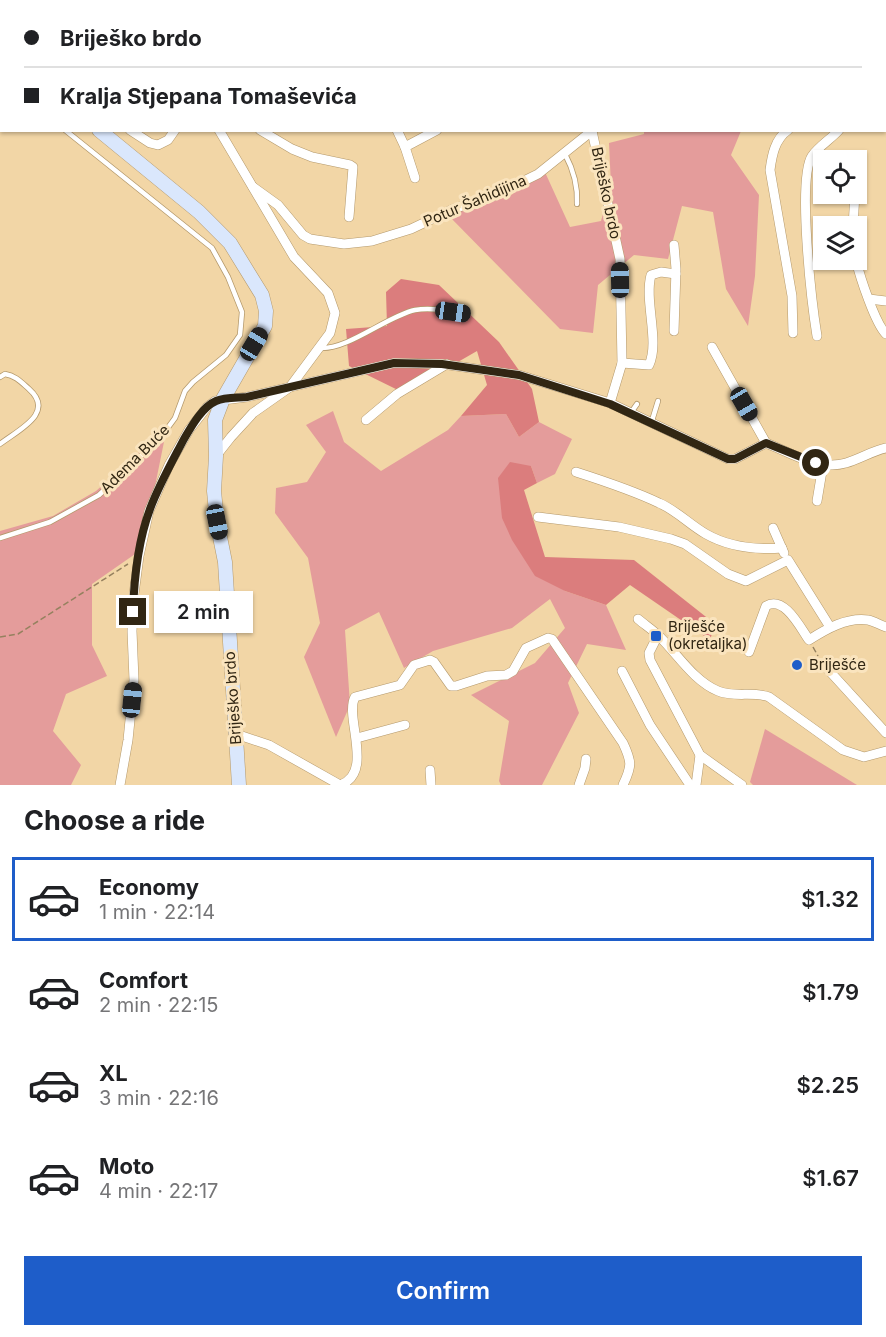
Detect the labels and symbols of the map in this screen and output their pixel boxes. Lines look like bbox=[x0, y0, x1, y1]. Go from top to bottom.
street label: Briješko brdo bbox=[587, 145, 626, 241]
street label: Potur Šahidijina bbox=[420, 170, 529, 231]
car bbox=[611, 262, 629, 298]
car bbox=[434, 301, 472, 323]
car bbox=[237, 324, 271, 364]
car bbox=[727, 384, 761, 424]
street label: Adema Buće bbox=[96, 420, 173, 497]
route start bbox=[802, 449, 829, 476]
car bbox=[205, 503, 229, 541]
callout: 2 min bbox=[154, 591, 253, 633]
route end bbox=[119, 598, 146, 625]
place label: Briješće (okretaljka) bbox=[668, 617, 747, 653]
marker: Briješće (okretaljka) bbox=[649, 629, 663, 643]
street label: Briješko brdo bbox=[220, 651, 245, 745]
place label: Briješće bbox=[809, 655, 866, 674]
marker: Briješće bbox=[790, 658, 804, 672]
car bbox=[121, 681, 143, 719]

